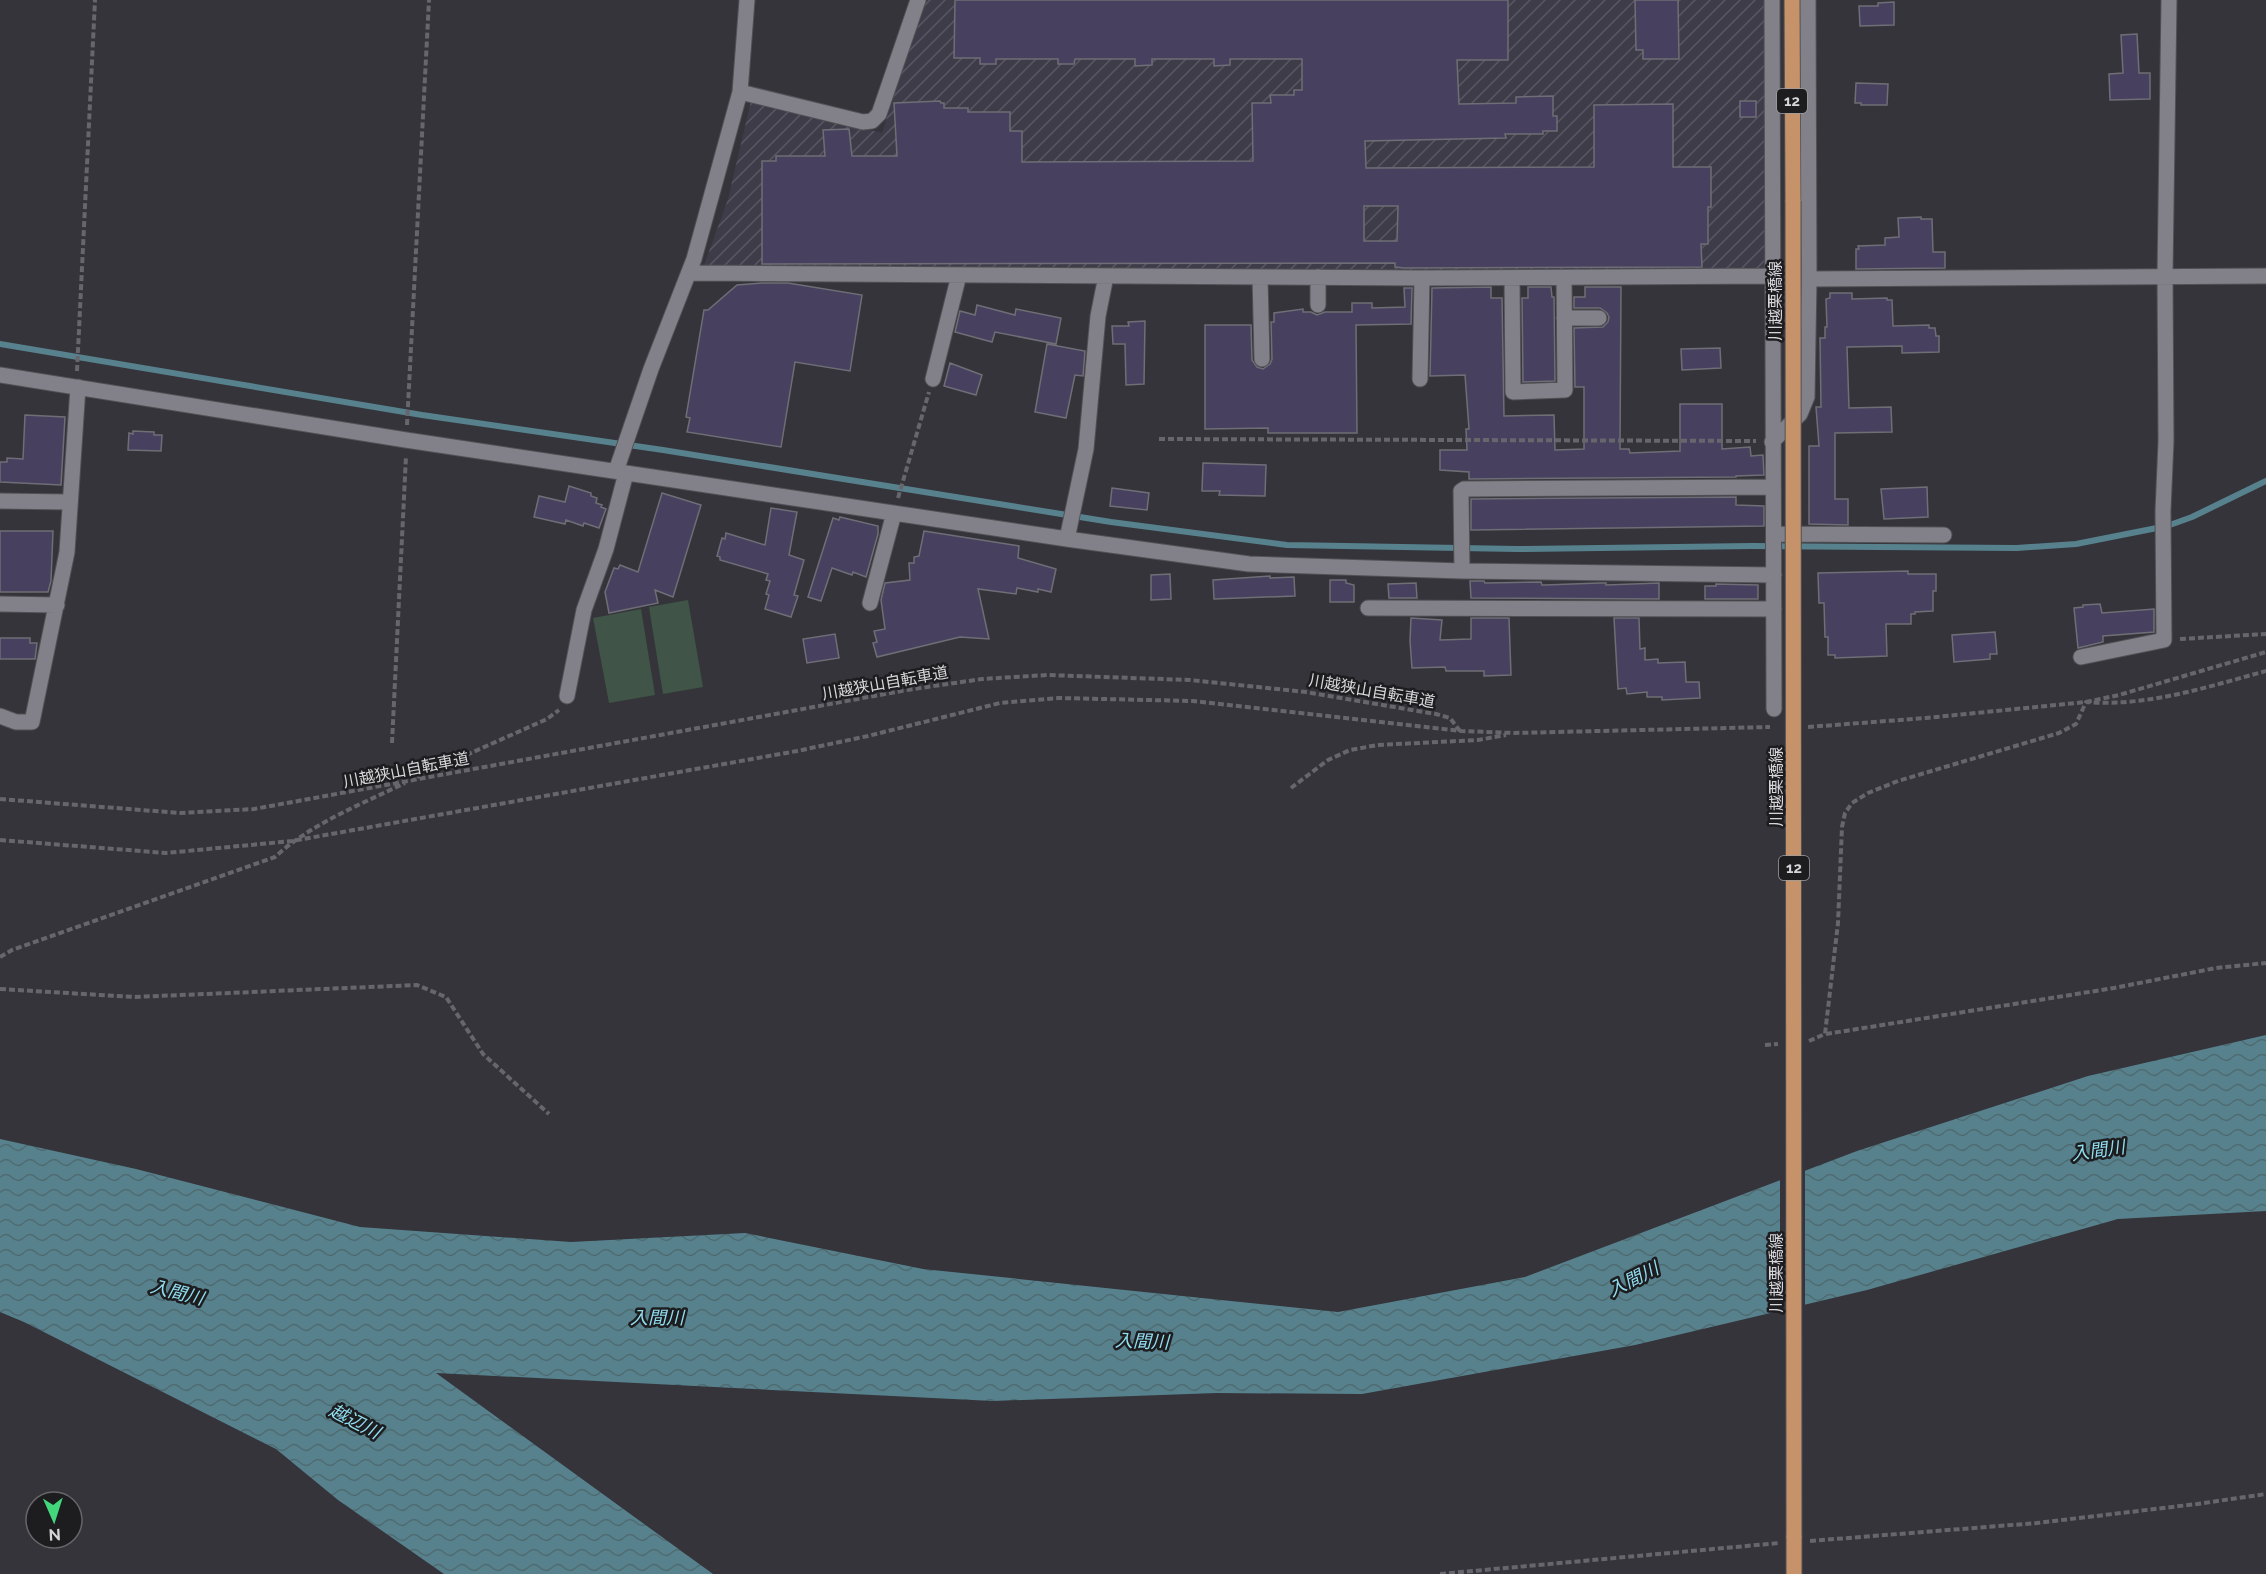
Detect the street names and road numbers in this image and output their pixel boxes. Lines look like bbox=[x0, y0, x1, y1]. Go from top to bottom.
road number: 12 bbox=[1777, 89, 1807, 113]
street label: 川越栗橋線 bbox=[1766, 261, 1785, 341]
street label: 川越狭山自転車道 bbox=[820, 663, 950, 703]
street label: 川越狭山自転車道 bbox=[1307, 671, 1437, 711]
street label: 川越栗橋線 bbox=[1767, 747, 1786, 827]
street label: 川越狭山自転車道 bbox=[341, 748, 471, 792]
road number: 12 bbox=[1779, 856, 1809, 880]
street label: 川越栗橋線 bbox=[1767, 1233, 1786, 1313]

